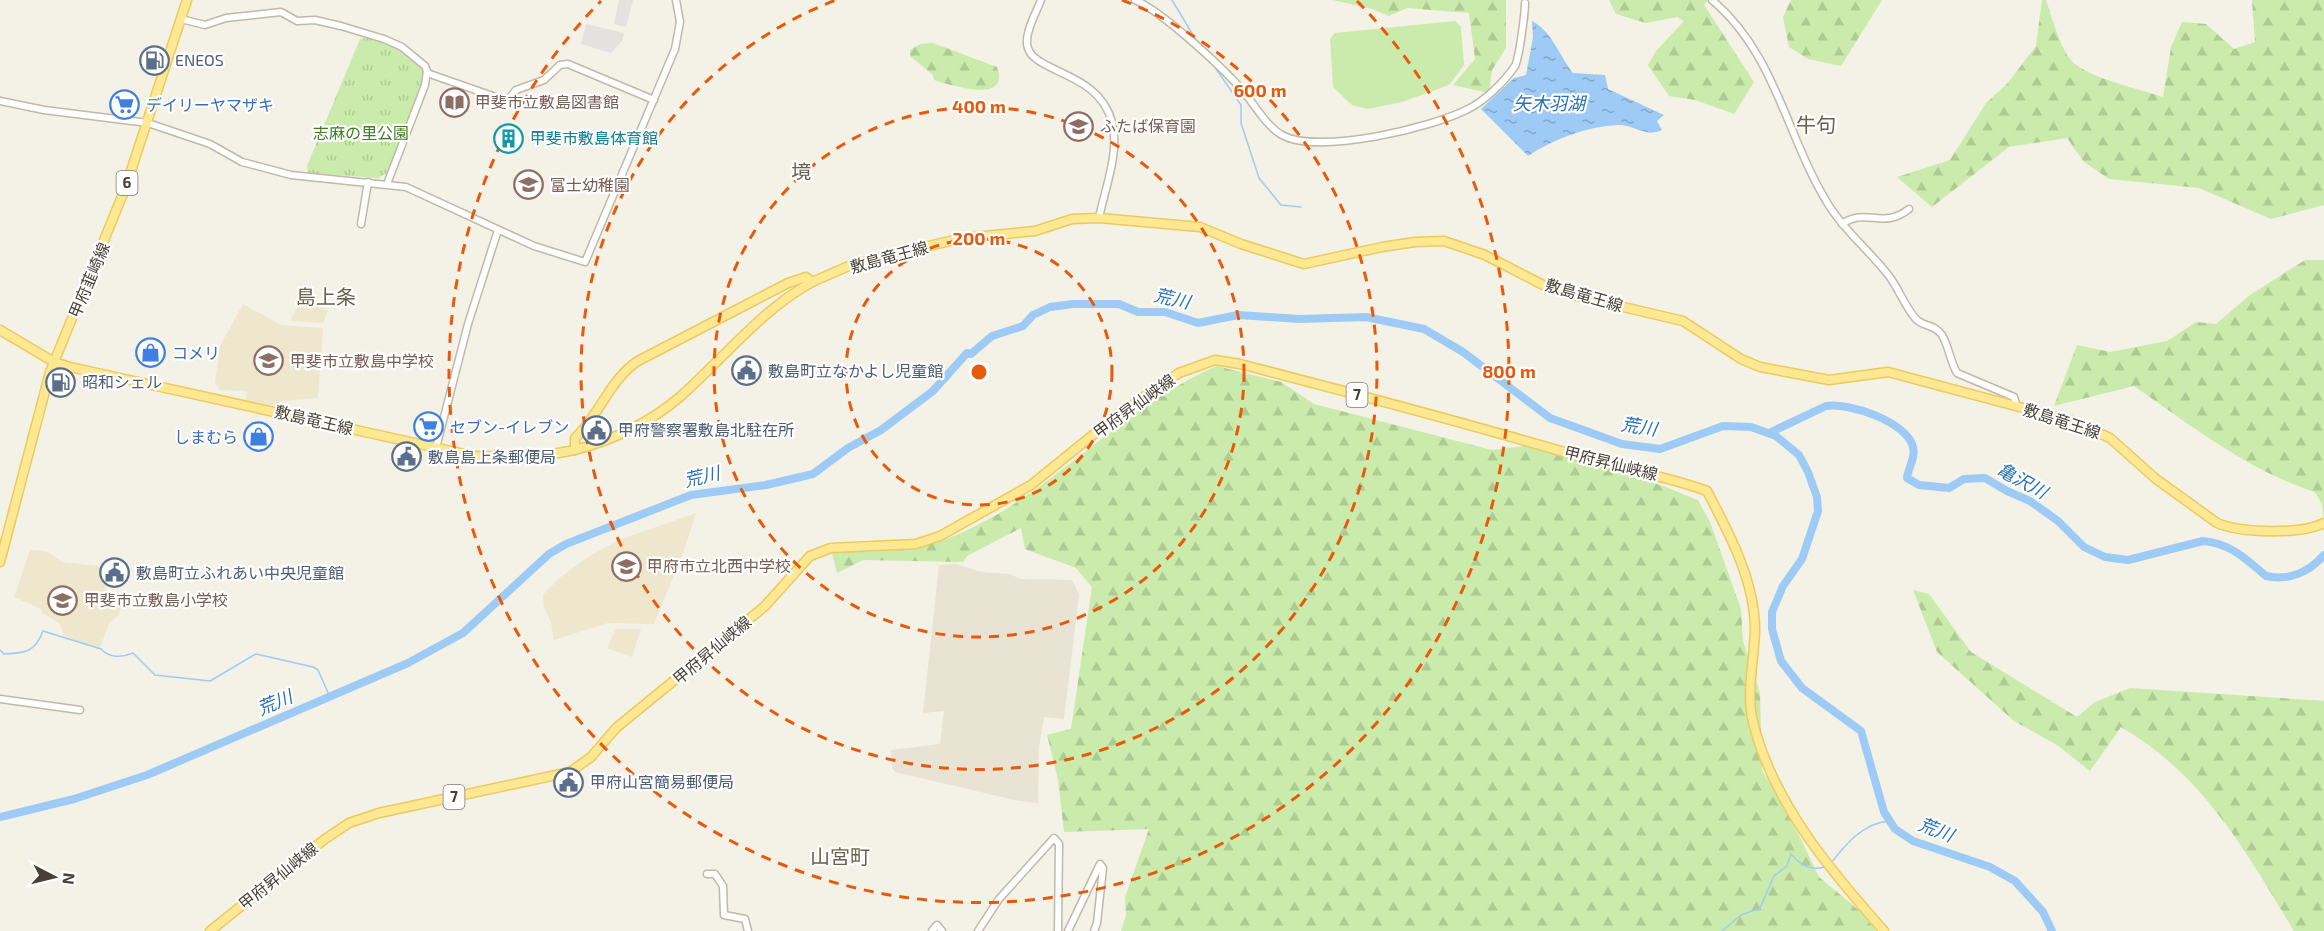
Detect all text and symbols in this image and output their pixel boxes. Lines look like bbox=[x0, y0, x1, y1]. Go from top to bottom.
fuel station icon: ENEOS bbox=[138, 44, 170, 76]
place label: ENEOS bbox=[175, 50, 224, 69]
text: 600 m bbox=[1233, 79, 1287, 101]
library icon: 甲斐市立敷島図書館 bbox=[438, 86, 470, 118]
supermarket icon: デイリーヤマザキ bbox=[109, 89, 141, 121]
place label: 甲斐市立敷島図書館 bbox=[475, 92, 619, 111]
water label: 矢木羽湖 bbox=[1513, 92, 1588, 114]
place label: デイリーヤマザキ bbox=[146, 95, 274, 114]
text: 400 m bbox=[952, 95, 1006, 117]
school or university icon: ふたば保育園 bbox=[1063, 110, 1095, 142]
district label: 牛句 bbox=[1796, 112, 1836, 136]
place label: ふたば保育園 bbox=[1100, 116, 1196, 135]
building icon: 甲斐市敷島体育館 bbox=[493, 122, 525, 154]
park label: 志麻の里公園 bbox=[313, 123, 409, 142]
place label: 甲斐市敷島体育館 bbox=[530, 128, 658, 147]
district label: 境 bbox=[791, 159, 811, 183]
school or university icon: 富士幼稚園 bbox=[513, 169, 545, 201]
road number: 6 bbox=[116, 171, 138, 195]
place label: 富士幼稚園 bbox=[550, 175, 630, 194]
text: 200 m bbox=[953, 227, 1005, 249]
street label: 敷島竜王線 bbox=[848, 237, 930, 276]
street label: 甲府韮崎線 bbox=[64, 239, 113, 320]
street label: 敷島竜王線 bbox=[1543, 274, 1625, 315]
water label: 荒川 bbox=[1152, 283, 1194, 313]
district label: 島上条 bbox=[296, 284, 356, 308]
shop icon: コメリ bbox=[135, 337, 167, 369]
place label: コメリ bbox=[172, 343, 220, 362]
school or university icon: 甲斐市立敷島中学校 bbox=[253, 345, 285, 377]
place label: 甲斐市立敷島中学校 bbox=[290, 351, 434, 370]
public building icon: 敷島町立なかよし児童館 bbox=[731, 355, 763, 387]
text: 800 m bbox=[1482, 360, 1536, 382]
place label: 敷島町立なかよし児童館 bbox=[768, 361, 943, 380]
centre of rings bbox=[969, 362, 989, 382]
fuel station icon: 昭和シェル bbox=[45, 366, 77, 398]
street label: 甲府昇仙峡線 bbox=[1089, 370, 1178, 441]
place label: 昭和シェル bbox=[82, 372, 162, 391]
road number: 7 bbox=[1346, 383, 1368, 407]
street label: 敷島竜王線 bbox=[2021, 399, 2103, 442]
street label: 敷島竜王線 bbox=[273, 401, 355, 438]
supermarket icon: セブン-イレブン bbox=[413, 411, 445, 443]
water label: 荒川 bbox=[1620, 412, 1661, 440]
public building icon: 甲府警察署敷島北駐在所 bbox=[581, 414, 613, 446]
place label: セブン-イレブン bbox=[450, 417, 569, 436]
place label: 甲府警察署敷島北駐在所 bbox=[618, 420, 794, 439]
shop icon: しまむら bbox=[243, 421, 275, 453]
place label: しまむら bbox=[174, 427, 238, 446]
public building icon: 敷島島上条郵便局 bbox=[391, 441, 423, 473]
street label: 甲府昇仙峡線 bbox=[1562, 442, 1660, 483]
place label: 敷島島上条郵便局 bbox=[428, 447, 556, 466]
water label: 亀沢川 bbox=[1994, 457, 2053, 504]
water label: 荒川 bbox=[682, 461, 724, 491]
school or university icon: 甲府市立北西中学校 bbox=[610, 550, 642, 582]
place label: 甲府市立北西中学校 bbox=[647, 556, 791, 575]
public building icon: 敷島町立ふれあい中央児童館 bbox=[99, 557, 131, 589]
place label: 敷島町立ふれあい中央児童館 bbox=[136, 563, 344, 582]
school or university icon: 甲斐市立敷島小学校 bbox=[47, 584, 79, 616]
place label: 甲斐市立敷島小学校 bbox=[84, 590, 228, 609]
street label: 甲府昇仙峡線 bbox=[669, 611, 755, 688]
water label: 荒川 bbox=[254, 684, 297, 719]
public building icon: 甲府山宮簡易郵便局 bbox=[553, 766, 585, 798]
place label: 甲府山宮簡易郵便局 bbox=[590, 772, 734, 791]
road number: 7 bbox=[444, 785, 464, 809]
water label: 荒川 bbox=[1916, 812, 1959, 847]
street label: 甲府昇仙峡線 bbox=[234, 838, 321, 913]
district label: 山宮町 bbox=[810, 844, 870, 868]
north arrow bbox=[24, 847, 84, 907]
text: N bbox=[59, 872, 80, 886]

